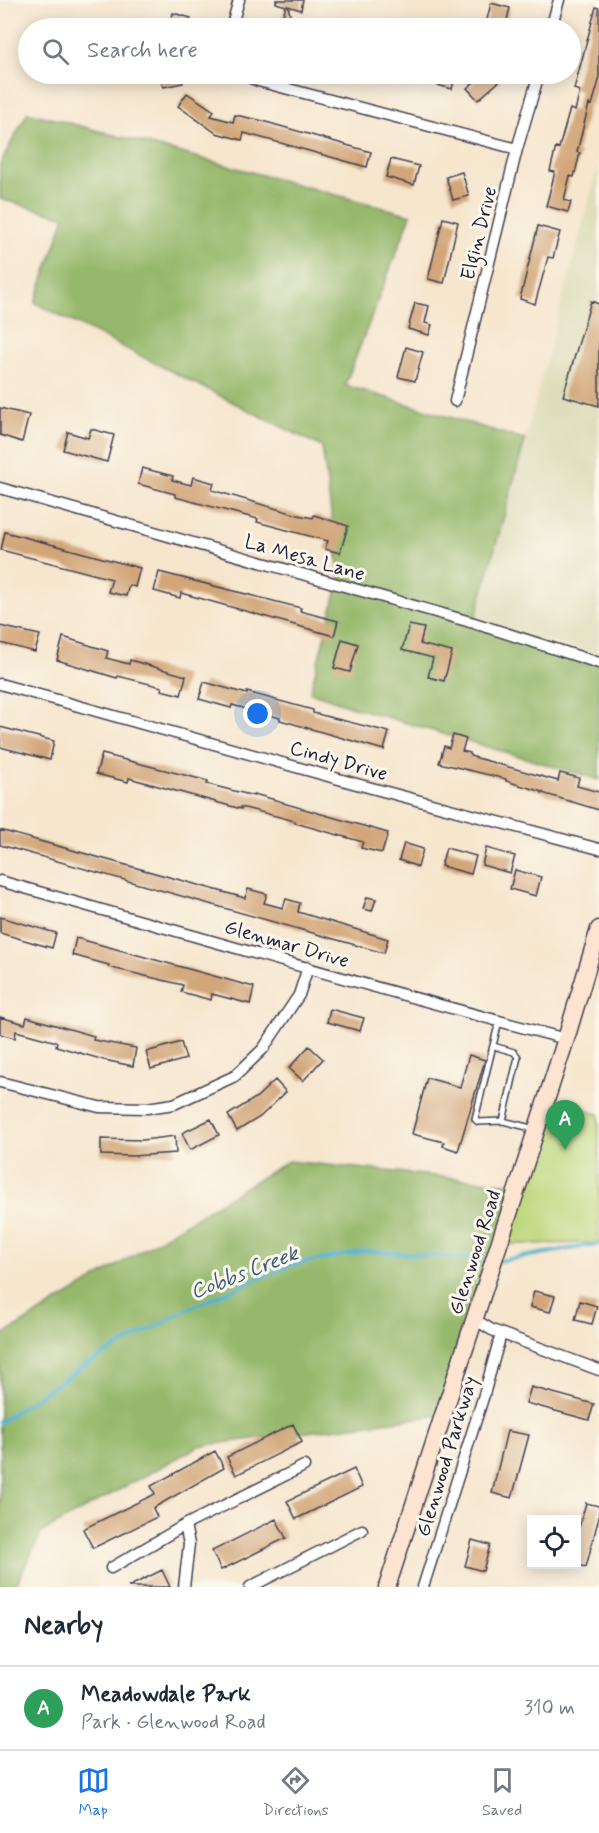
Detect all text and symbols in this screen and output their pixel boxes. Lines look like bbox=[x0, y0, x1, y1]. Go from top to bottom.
search box bbox=[18, 18, 581, 84]
icon: search bbox=[39, 35, 72, 68]
text: Search here bbox=[87, 37, 198, 65]
street label: Elgin Drive bbox=[455, 184, 506, 284]
street label: La Mesa Lane bbox=[241, 528, 368, 588]
your location bbox=[243, 699, 272, 728]
street label: Cindy Drive bbox=[287, 735, 391, 788]
street label: Glenmar Drive bbox=[221, 914, 352, 975]
pin: A bbox=[546, 1100, 584, 1150]
street label: Glenwood Road bbox=[443, 1187, 508, 1318]
water label: Cobbs Creek bbox=[186, 1239, 304, 1306]
street label: Glenwood Parkway bbox=[410, 1373, 485, 1540]
map controls bbox=[527, 1515, 581, 1569]
button: locate bbox=[527, 1515, 581, 1569]
text: Nearby bbox=[24, 1609, 103, 1643]
text: Meadowdale Park bbox=[81, 1681, 251, 1709]
text: A bbox=[37, 1695, 50, 1722]
text: 310 m bbox=[524, 1695, 575, 1722]
text: Park · Glenwood Road bbox=[81, 1709, 266, 1736]
tab: Map bbox=[77, 1764, 110, 1821]
tab: Directions bbox=[263, 1764, 329, 1821]
tab: Saved bbox=[482, 1764, 522, 1821]

